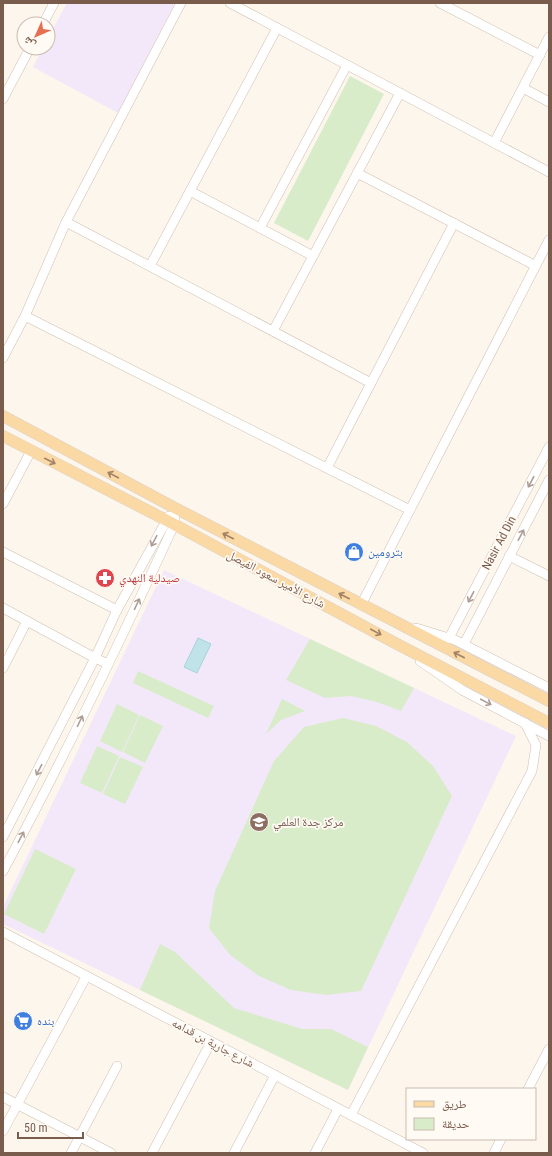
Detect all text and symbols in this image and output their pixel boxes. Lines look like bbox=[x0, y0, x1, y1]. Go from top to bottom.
north arrow bbox=[16, 16, 56, 56]
text: ش bbox=[20, 33, 39, 51]
one-way arrow bbox=[44, 458, 56, 465]
one-way arrow bbox=[107, 471, 119, 479]
one-way arrow bbox=[527, 476, 534, 488]
street label: Nasir Ad Din bbox=[479, 514, 519, 572]
one-way arrow bbox=[517, 529, 525, 541]
one-way arrow bbox=[222, 532, 234, 539]
one-way arrow bbox=[150, 535, 158, 547]
shop icon: بترومين bbox=[343, 541, 365, 563]
place label: بترومين bbox=[368, 545, 403, 559]
street label: شارع الأمير سعود الفيصل bbox=[224, 547, 328, 612]
pharmacy icon: صيدلية النهدي bbox=[94, 567, 116, 589]
place label: صيدلية النهدي bbox=[119, 571, 180, 588]
one-way arrow bbox=[338, 591, 350, 599]
one-way arrow bbox=[466, 591, 474, 603]
one-way arrow bbox=[134, 598, 142, 610]
one-way arrow bbox=[369, 629, 381, 637]
one-way arrow bbox=[454, 651, 466, 658]
one-way arrow bbox=[479, 699, 491, 707]
one-way arrow bbox=[77, 715, 84, 727]
one-way arrow bbox=[34, 763, 42, 775]
school or university icon: مركز جدة العلمي bbox=[248, 811, 270, 833]
place label: مركز جدة العلمي bbox=[273, 815, 343, 832]
one-way arrow bbox=[18, 831, 26, 843]
supermarket icon: بنده bbox=[12, 1010, 34, 1032]
place label: بنده bbox=[37, 1014, 54, 1028]
street label: شارع جارية بن قدامه bbox=[169, 1016, 256, 1071]
legend bbox=[406, 1088, 536, 1140]
text: طريق bbox=[442, 1097, 467, 1111]
scale bar bbox=[18, 1114, 83, 1140]
text: حديقة bbox=[442, 1117, 470, 1131]
text: 50 m bbox=[24, 1121, 48, 1135]

